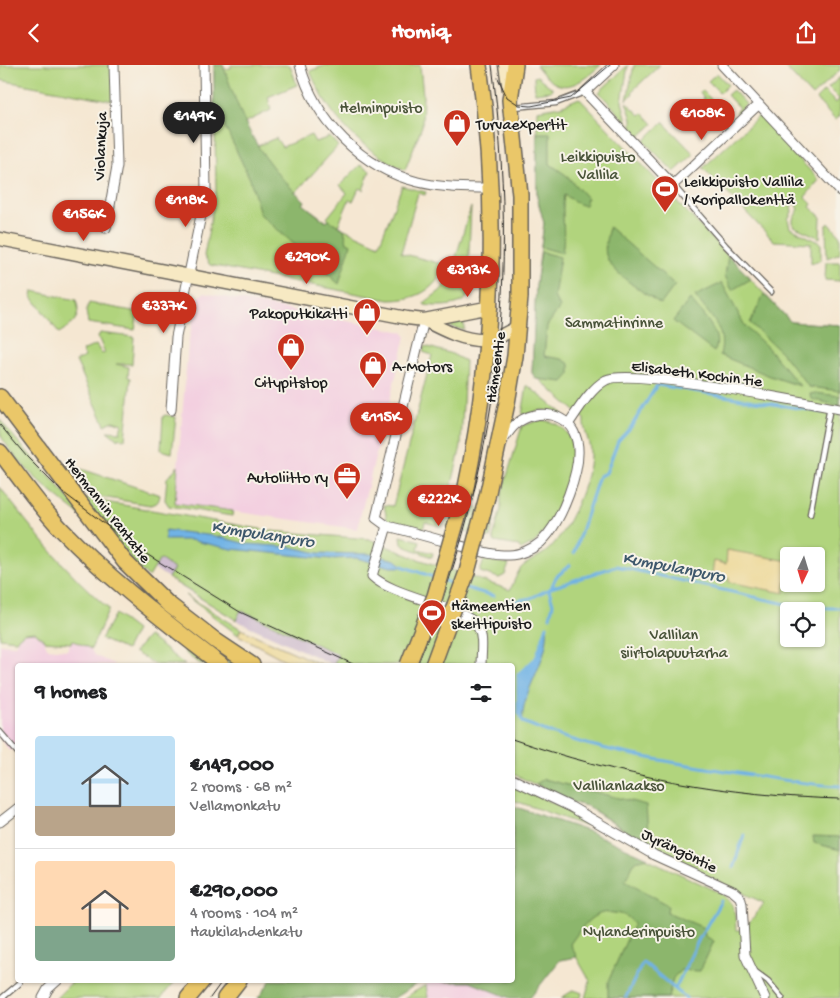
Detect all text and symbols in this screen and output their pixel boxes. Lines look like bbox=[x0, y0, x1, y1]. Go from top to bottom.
icon: back bbox=[20, 19, 48, 47]
icon: share bbox=[792, 19, 820, 47]
text: Homiq bbox=[391, 20, 449, 46]
pin: €108K bbox=[667, 99, 737, 141]
park label: Helminpuisto bbox=[340, 100, 422, 119]
pin: €149K bbox=[159, 101, 229, 144]
text: €108K bbox=[681, 105, 723, 124]
text: €149K bbox=[174, 108, 214, 127]
shop icon: Turvaexpertit bbox=[442, 108, 472, 147]
street label: Violankuja bbox=[92, 110, 113, 182]
place label: Turvaexpertit bbox=[475, 117, 568, 136]
park label: Leikkipuisto Vallila bbox=[561, 149, 635, 186]
sports icon: Leikkipuisto Vallila / Koripallokenttä bbox=[650, 174, 680, 213]
place label: Leikkipuisto Vallila / Koripallokenttä bbox=[684, 174, 805, 211]
pin: €118K bbox=[151, 185, 221, 228]
text: €118K bbox=[166, 192, 206, 211]
pin: €156K bbox=[49, 199, 119, 242]
text: €156K bbox=[63, 206, 105, 225]
pin: €290K bbox=[272, 243, 342, 285]
text: €290K bbox=[285, 249, 329, 268]
pin: €313K bbox=[433, 255, 503, 298]
text: €313K bbox=[447, 262, 489, 281]
pin: €337K bbox=[129, 291, 199, 334]
shop icon: Pakoputkikatti bbox=[352, 297, 382, 336]
text: €337K bbox=[142, 298, 186, 317]
place label: Pakoputkikatti bbox=[249, 306, 348, 325]
park label: Sammatinrinne bbox=[565, 315, 664, 334]
street label: Hämeentie bbox=[483, 330, 512, 404]
shop icon: Citypitstop bbox=[276, 332, 306, 371]
shop icon: A-Motors bbox=[358, 350, 388, 389]
street label: Elisabeth Kochin tie bbox=[630, 358, 764, 393]
place label: A-Motors bbox=[392, 359, 453, 378]
place label: Citypitstop bbox=[254, 375, 328, 394]
pin: €115K bbox=[346, 403, 416, 445]
text: €115K bbox=[361, 409, 401, 428]
street label: Hermannin rantatie bbox=[59, 454, 154, 568]
office icon: Autoliitto ry bbox=[332, 461, 362, 500]
place label: Autoliitto ry bbox=[247, 470, 328, 489]
pin: €222K bbox=[404, 485, 474, 527]
text: €222K bbox=[418, 491, 460, 510]
water label: Kumpulanpuro bbox=[210, 517, 316, 554]
north arrow bbox=[780, 547, 825, 593]
map controls bbox=[780, 547, 825, 647]
water label: Kumpulanpuro bbox=[620, 548, 727, 589]
sports icon: Hämeentien skeittipuisto bbox=[417, 598, 447, 637]
place label: Hämeentien skeittipuisto bbox=[451, 598, 532, 635]
button: locate bbox=[780, 602, 825, 647]
park label: Vallilan siirtolapuutarha bbox=[620, 627, 729, 664]
icon: filters bbox=[467, 679, 495, 707]
text: 9 homes bbox=[35, 681, 106, 706]
text: €149,000 bbox=[190, 754, 274, 779]
icon: home bbox=[75, 756, 135, 816]
park label: Vallilanlaakso bbox=[573, 778, 664, 797]
text: 2 rooms · 68 m² bbox=[190, 779, 292, 798]
text: Vellamonkatu bbox=[190, 798, 280, 817]
street label: Jyrängöntie bbox=[638, 826, 720, 879]
text: €290,000 bbox=[190, 880, 278, 905]
icon: home bbox=[75, 881, 135, 941]
text: 4 rooms · 104 m² bbox=[190, 905, 298, 924]
text: Haukilahdenkatu bbox=[190, 924, 302, 943]
park label: Nylanderinpuisto bbox=[583, 924, 695, 943]

